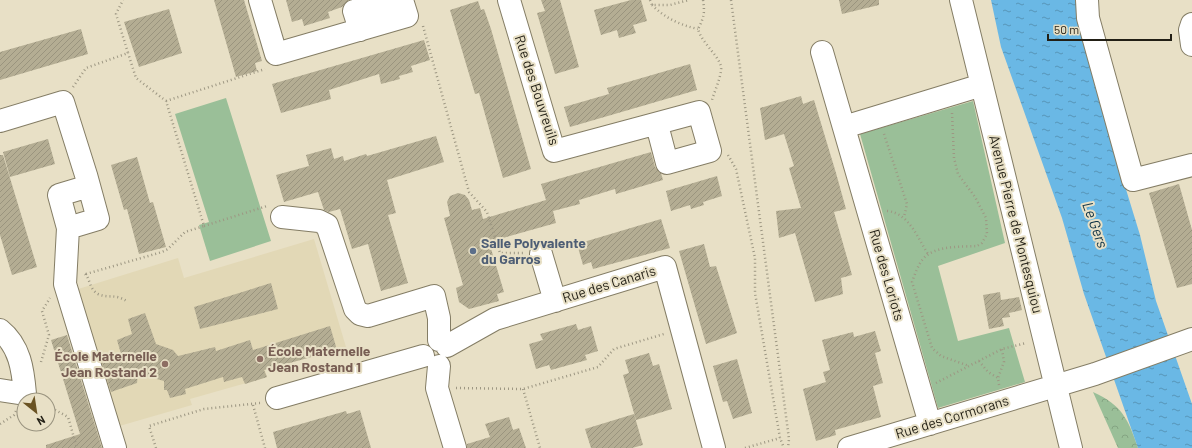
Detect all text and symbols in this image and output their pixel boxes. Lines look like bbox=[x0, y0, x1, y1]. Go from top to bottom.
scale bar bbox=[1048, 16, 1171, 42]
text: 50 m bbox=[1054, 22, 1079, 36]
street label: Rue des Bouvreuils bbox=[512, 33, 563, 147]
street label: Avenue Pierre de Montesquiou bbox=[986, 133, 1047, 315]
water label: Le Gers bbox=[1079, 199, 1113, 250]
street label: Rue des Loriots bbox=[866, 227, 909, 323]
place label: Salle Polyvalente du Garros bbox=[481, 234, 586, 267]
marker: Salle Polyvalente du Garros bbox=[468, 246, 478, 256]
street label: Rue des Canaris bbox=[560, 261, 658, 306]
place label: École Maternelle Jean Rostand 1 bbox=[268, 342, 371, 375]
place label: École Maternelle Jean Rostand 2 bbox=[55, 347, 157, 380]
marker: École Maternelle Jean Rostand 1 bbox=[255, 354, 265, 364]
marker: École Maternelle Jean Rostand 2 bbox=[160, 359, 170, 369]
street label: Rue des Cormorans bbox=[893, 391, 1011, 442]
north arrow bbox=[16, 392, 56, 432]
text: N bbox=[35, 414, 48, 429]

